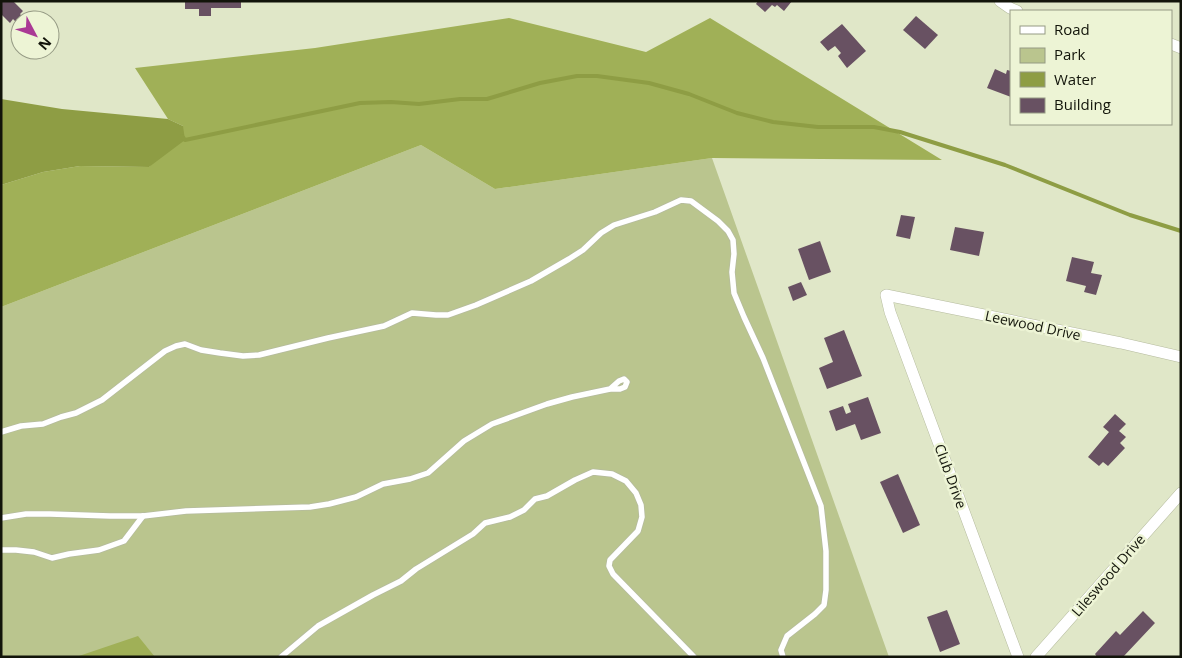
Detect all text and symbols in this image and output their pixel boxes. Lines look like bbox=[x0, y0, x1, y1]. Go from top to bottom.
north arrow bbox=[10, 10, 60, 60]
legend bbox=[1010, 10, 1172, 125]
text: Road bbox=[1054, 19, 1090, 39]
text: N bbox=[34, 33, 56, 54]
text: Park bbox=[1054, 44, 1085, 64]
text: Water bbox=[1054, 69, 1096, 89]
text: Building bbox=[1054, 94, 1111, 114]
street label: Leewood Drive bbox=[983, 306, 1083, 344]
street label: Club Drive bbox=[931, 441, 971, 511]
street label: Lileswood Drive bbox=[1067, 530, 1149, 620]

